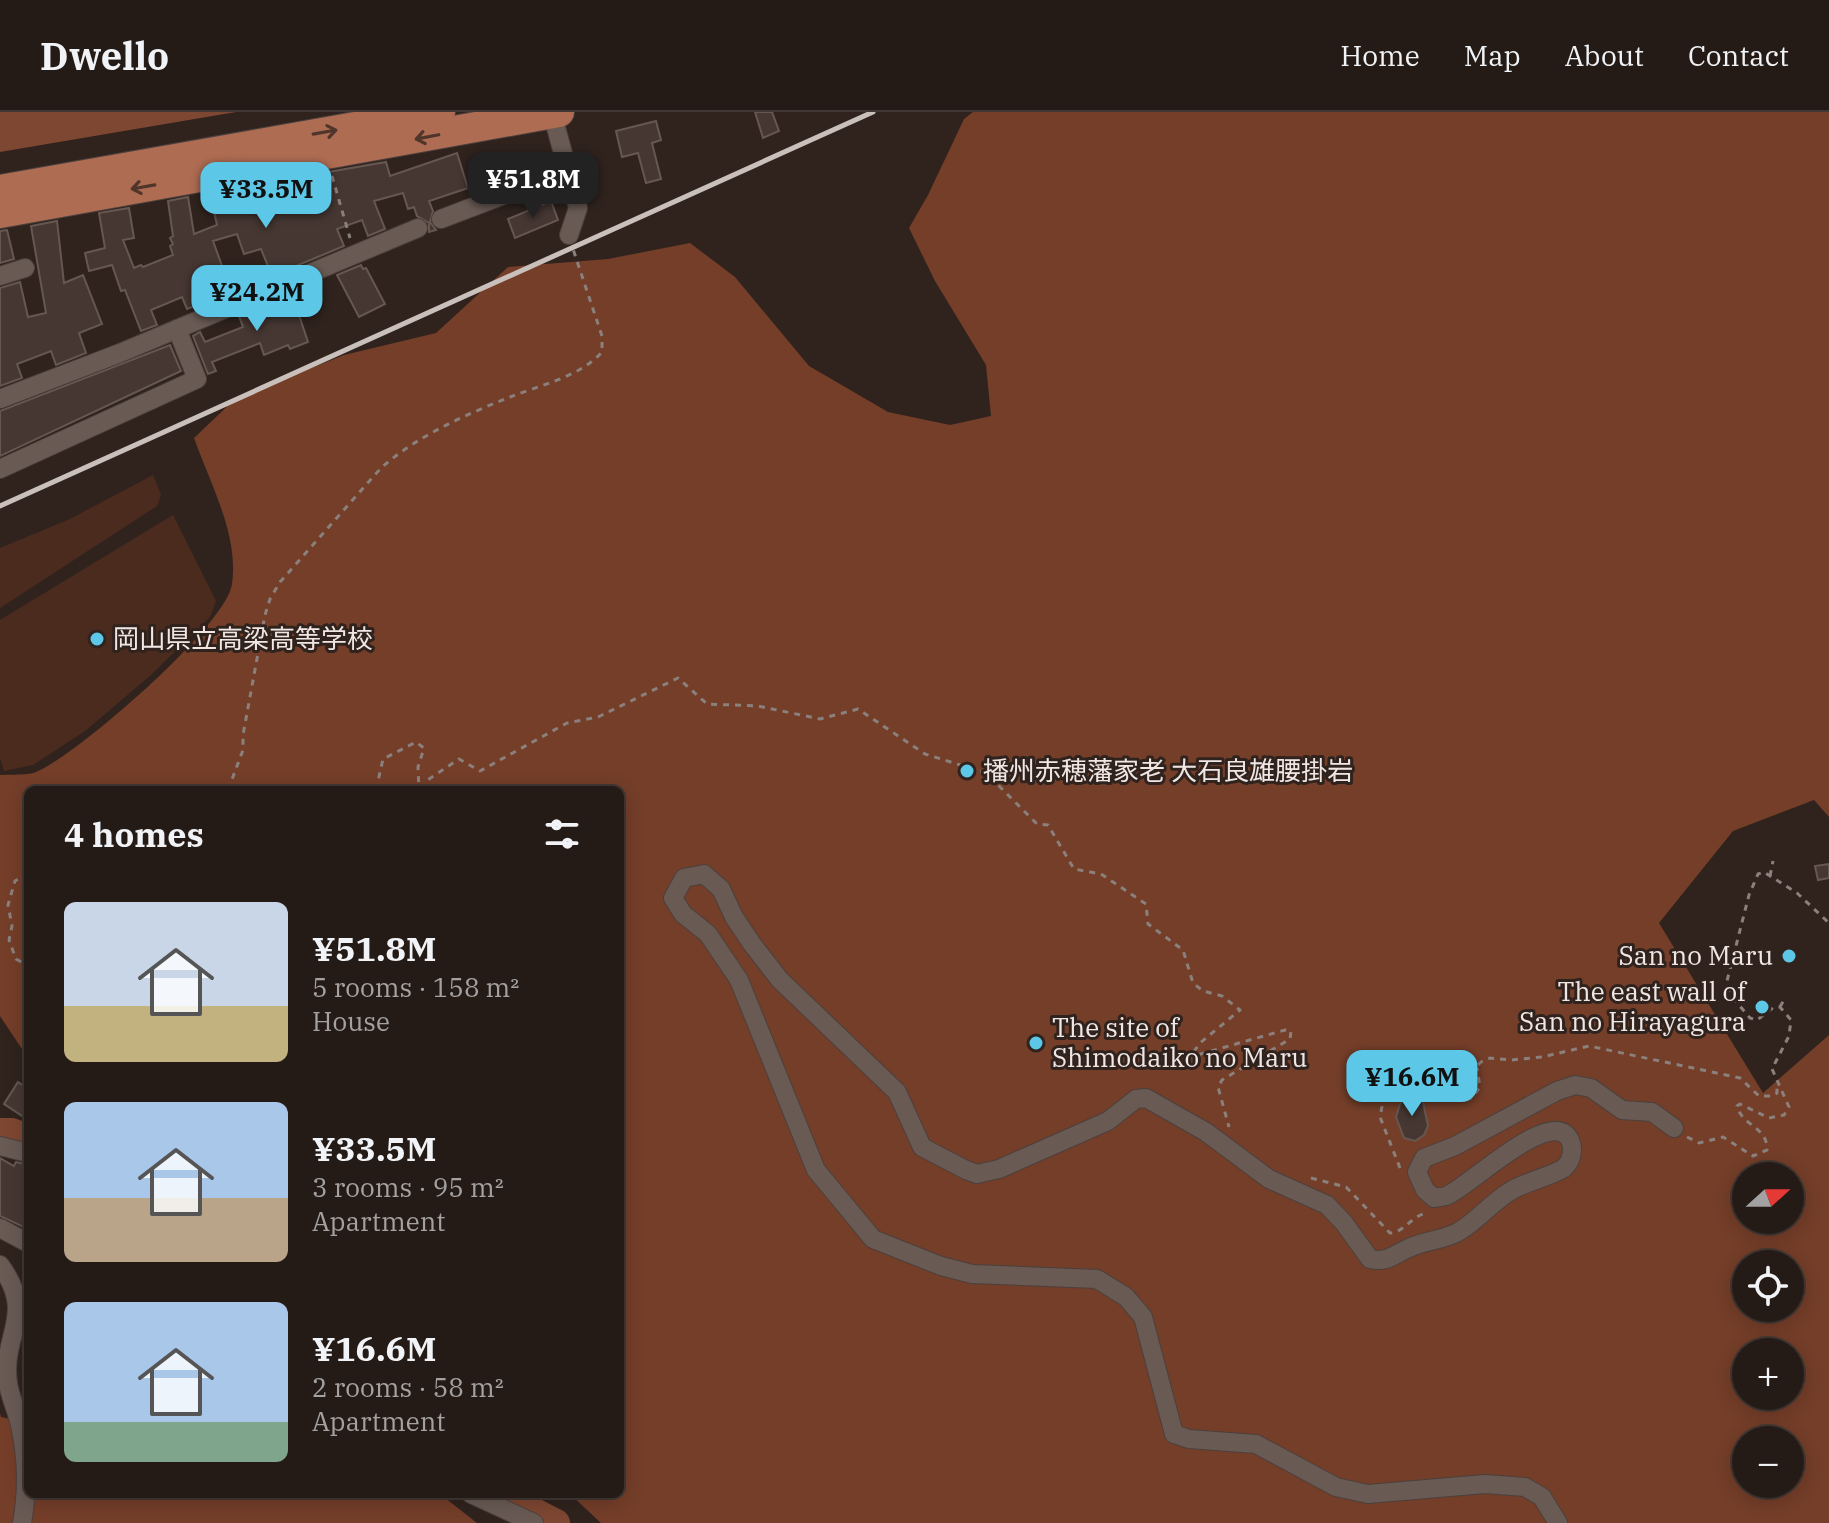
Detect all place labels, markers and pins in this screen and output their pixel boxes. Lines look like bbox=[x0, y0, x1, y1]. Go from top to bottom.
pin: ¥51.8M bbox=[468, 152, 598, 220]
pin: ¥33.5M bbox=[201, 162, 331, 230]
pin: ¥24.2M bbox=[192, 265, 322, 333]
place label: 岡山県立高梁高等学校 bbox=[113, 621, 373, 655]
marker: 岡山県立高梁高等学校 bbox=[88, 630, 106, 648]
place label: 播州赤穂藩家老 大石良雄腰掛岩 bbox=[983, 753, 1353, 787]
marker: 播州赤穂藩家老 大石良雄腰掛岩 bbox=[958, 762, 976, 780]
place label: San no Maru bbox=[1619, 938, 1773, 972]
marker: San no Maru bbox=[1780, 947, 1798, 965]
place label: The east wall of San no Hirayagura bbox=[1519, 974, 1748, 1038]
marker: The east wall of San no Hirayagura bbox=[1753, 998, 1771, 1016]
place label: The site of Shimodaiko no Maru bbox=[1052, 1010, 1307, 1074]
marker: The site of Shimodaiko no Maru bbox=[1027, 1034, 1045, 1052]
pin: ¥16.6M bbox=[1347, 1050, 1477, 1118]

